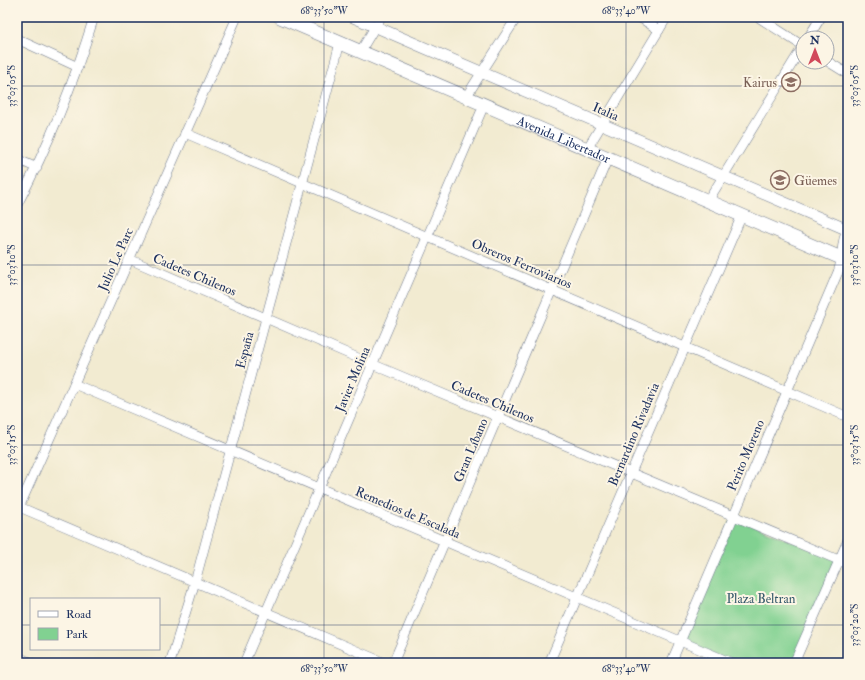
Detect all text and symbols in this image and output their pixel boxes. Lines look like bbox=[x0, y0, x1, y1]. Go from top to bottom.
text: 68°33'50"W bbox=[300, 5, 349, 17]
text: 68°33'40"W bbox=[602, 5, 651, 17]
north arrow bbox=[795, 30, 835, 70]
text: N bbox=[809, 34, 821, 47]
text: 33°03'05"S bbox=[6, 65, 18, 107]
text: 33°03'05"S bbox=[849, 65, 861, 107]
school or university icon: Kairus bbox=[780, 71, 802, 93]
place label: Kairus bbox=[743, 75, 778, 91]
street label: Italia bbox=[590, 99, 622, 125]
street label: Avenida Libertador bbox=[513, 112, 613, 167]
school or university icon: Güemes bbox=[769, 169, 791, 191]
place label: Güemes bbox=[794, 173, 838, 189]
street label: Julio Le Parc bbox=[94, 225, 137, 295]
street label: Obreros Ferroviarios bbox=[469, 235, 575, 293]
text: 33°03'10"S bbox=[6, 244, 18, 286]
text: 33°03'10"S bbox=[849, 244, 861, 286]
street label: Cadetes Chilenos bbox=[150, 250, 239, 300]
street label: España bbox=[232, 329, 259, 371]
street label: Javier Molina bbox=[332, 344, 374, 415]
street label: Cadetes Chilenos bbox=[448, 377, 537, 427]
street label: Bernardino Rivadavia bbox=[605, 380, 663, 488]
street label: Gran Líbano bbox=[450, 416, 492, 485]
street label: Perito Moreno bbox=[724, 417, 768, 493]
text: 33°03'15"S bbox=[6, 425, 18, 465]
text: 33°03'15"S bbox=[849, 425, 861, 465]
street label: Remedios de Escalada bbox=[353, 484, 463, 543]
park label: Plaza Beltran bbox=[727, 591, 796, 607]
legend bbox=[30, 598, 160, 650]
text: 33°03'20"S bbox=[849, 604, 861, 646]
text: Road bbox=[66, 607, 91, 622]
text: Park bbox=[66, 627, 88, 642]
text: 68°33'50"W bbox=[300, 663, 349, 675]
text: 68°33'40"W bbox=[602, 663, 651, 675]

